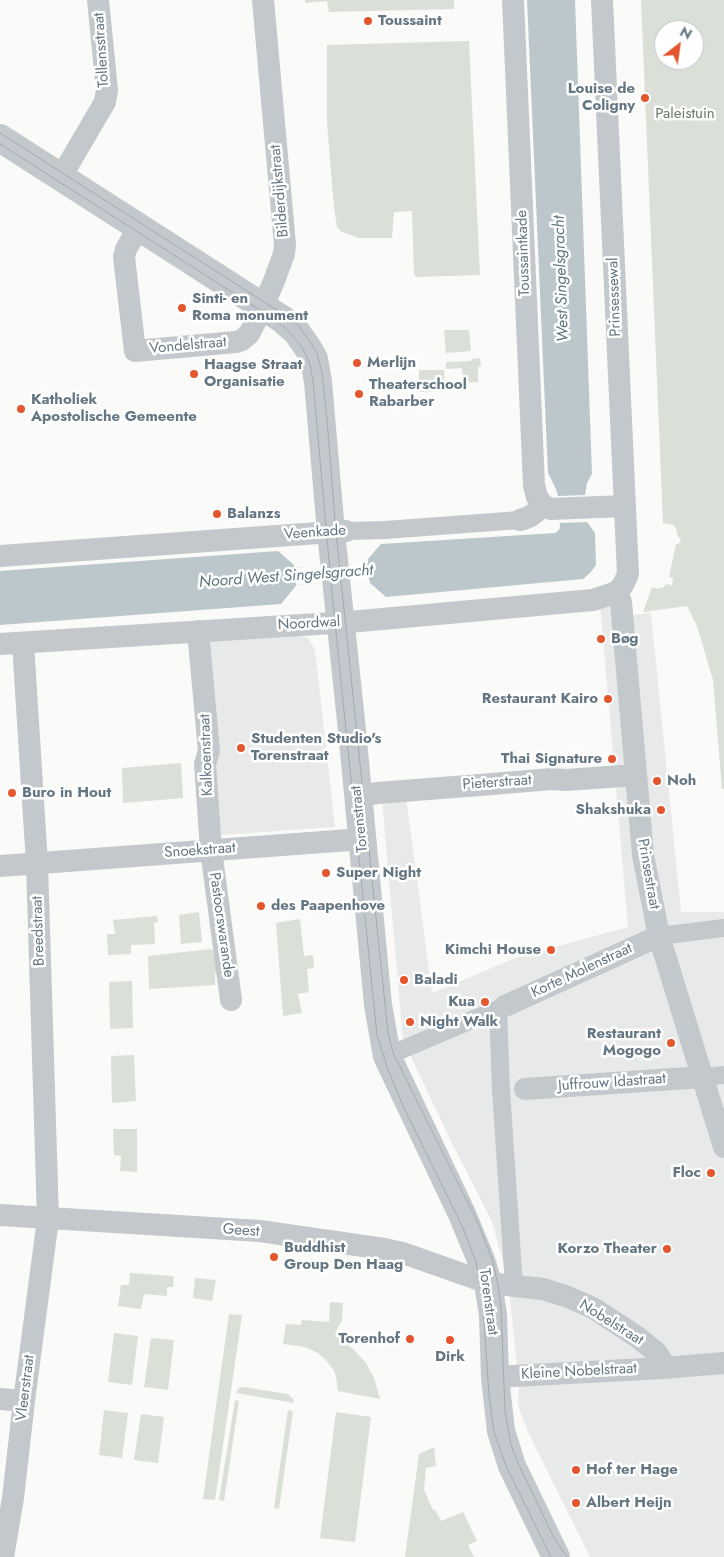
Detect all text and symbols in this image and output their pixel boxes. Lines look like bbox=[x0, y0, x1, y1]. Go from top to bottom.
street label: Tollensstraat bbox=[90, 12, 114, 88]
place label: Toussaint bbox=[378, 12, 442, 30]
marker: Toussaint bbox=[362, 15, 374, 27]
north arrow bbox=[654, 20, 704, 70]
text: N bbox=[676, 21, 696, 44]
place label: Louise de Coligny bbox=[568, 80, 635, 115]
marker: Louise de Coligny bbox=[639, 92, 651, 104]
park label: Paleistuin bbox=[655, 105, 715, 123]
street label: Bilderdijkstraat bbox=[267, 144, 293, 238]
street label: Toussaintkade bbox=[513, 210, 535, 296]
water label: West Singelsgracht bbox=[550, 215, 574, 343]
street label: Prinsessewal bbox=[605, 257, 625, 337]
place label: Sinti- en Roma monument bbox=[192, 290, 308, 325]
marker: Sinti- en Roma monument bbox=[176, 302, 188, 314]
street label: Vondelstraat bbox=[149, 334, 227, 358]
place label: Merlijn bbox=[367, 354, 416, 372]
place label: Haagse Straat Organisatie bbox=[204, 356, 302, 391]
marker: Merlijn bbox=[351, 357, 363, 369]
marker: Haagse Straat Organisatie bbox=[188, 368, 200, 380]
place label: Theaterschool Rabarber bbox=[369, 376, 467, 411]
marker: Theaterschool Rabarber bbox=[353, 388, 365, 400]
place label: Katholiek Apostolische Gemeente bbox=[31, 391, 197, 426]
marker: Katholiek Apostolische Gemeente bbox=[15, 403, 27, 415]
place label: Balanzs bbox=[227, 505, 280, 523]
marker: Balanzs bbox=[211, 508, 223, 520]
street label: Veenkade bbox=[283, 522, 347, 544]
water label: Noord West Singelsgracht bbox=[198, 561, 374, 593]
street label: Noordwal bbox=[277, 613, 341, 635]
place label: Bøg bbox=[611, 630, 638, 648]
marker: Bøg bbox=[595, 633, 607, 645]
place label: Restaurant Kairo bbox=[482, 690, 598, 708]
marker: Restaurant Kairo bbox=[602, 693, 614, 705]
street label: Kalkoenstraat bbox=[197, 714, 217, 796]
place label: Studenten Studio's Torenstraat bbox=[251, 730, 381, 765]
marker: Studenten Studio's Torenstraat bbox=[235, 742, 247, 754]
place label: Thai Signature bbox=[501, 750, 602, 768]
marker: Thai Signature bbox=[606, 753, 618, 765]
street label: Pieterstraat bbox=[462, 772, 532, 794]
place label: Noh bbox=[667, 772, 696, 790]
marker: Noh bbox=[651, 775, 663, 787]
place label: Buro in Hout bbox=[22, 784, 111, 802]
street label: Torenstraat bbox=[348, 785, 372, 853]
marker: Buro in Hout bbox=[6, 787, 18, 799]
place label: Shakshuka bbox=[576, 801, 651, 819]
marker: Shakshuka bbox=[655, 804, 667, 816]
street label: Prinsestraat bbox=[633, 837, 663, 911]
street label: Snoekstraat bbox=[164, 840, 236, 862]
place label: Super Night bbox=[336, 864, 421, 882]
marker: Super Night bbox=[320, 867, 332, 879]
street label: Pastoorswarande bbox=[205, 871, 237, 979]
street label: Breedstraat bbox=[29, 896, 49, 966]
place label: des Paapenhove bbox=[271, 897, 385, 915]
marker: des Paapenhove bbox=[255, 900, 267, 912]
street label: Korte Molenstraat bbox=[529, 940, 635, 1002]
place label: Kimchi House bbox=[445, 941, 541, 959]
marker: Kimchi House bbox=[545, 944, 557, 956]
place label: Baladi bbox=[414, 971, 458, 989]
marker: Baladi bbox=[398, 974, 410, 986]
place label: Kua bbox=[448, 993, 475, 1011]
marker: Kua bbox=[479, 996, 491, 1008]
place label: Night Walk bbox=[420, 1013, 498, 1031]
marker: Night Walk bbox=[404, 1016, 416, 1028]
place label: Restaurant Mogogo bbox=[587, 1025, 661, 1060]
marker: Restaurant Mogogo bbox=[665, 1037, 677, 1049]
street label: Juffrouw Idastraat bbox=[558, 1070, 666, 1096]
place label: Floc bbox=[672, 1164, 701, 1182]
marker: Floc bbox=[705, 1167, 717, 1179]
street label: Geest bbox=[222, 1221, 260, 1241]
place label: Buddhist Group Den Haag bbox=[284, 1239, 403, 1274]
place label: Korzo Theater bbox=[557, 1240, 657, 1258]
marker: Korzo Theater bbox=[661, 1243, 673, 1255]
marker: Buddhist Group Den Haag bbox=[268, 1251, 280, 1263]
street label: Torenstraat bbox=[474, 1268, 502, 1336]
street label: Nobelstraat bbox=[576, 1296, 646, 1350]
place label: Torenhof bbox=[339, 1330, 400, 1348]
marker: Torenhof bbox=[404, 1333, 416, 1345]
marker: Dirk bbox=[444, 1334, 456, 1346]
place label: Dirk bbox=[435, 1348, 465, 1366]
street label: Vleerstraat bbox=[13, 1354, 39, 1422]
street label: Kleine Nobelstraat bbox=[521, 1360, 637, 1384]
place label: Hof ter Hage bbox=[586, 1461, 678, 1479]
marker: Hof ter Hage bbox=[570, 1464, 582, 1476]
place label: Albert Heijn bbox=[586, 1494, 672, 1512]
marker: Albert Heijn bbox=[570, 1497, 582, 1509]

